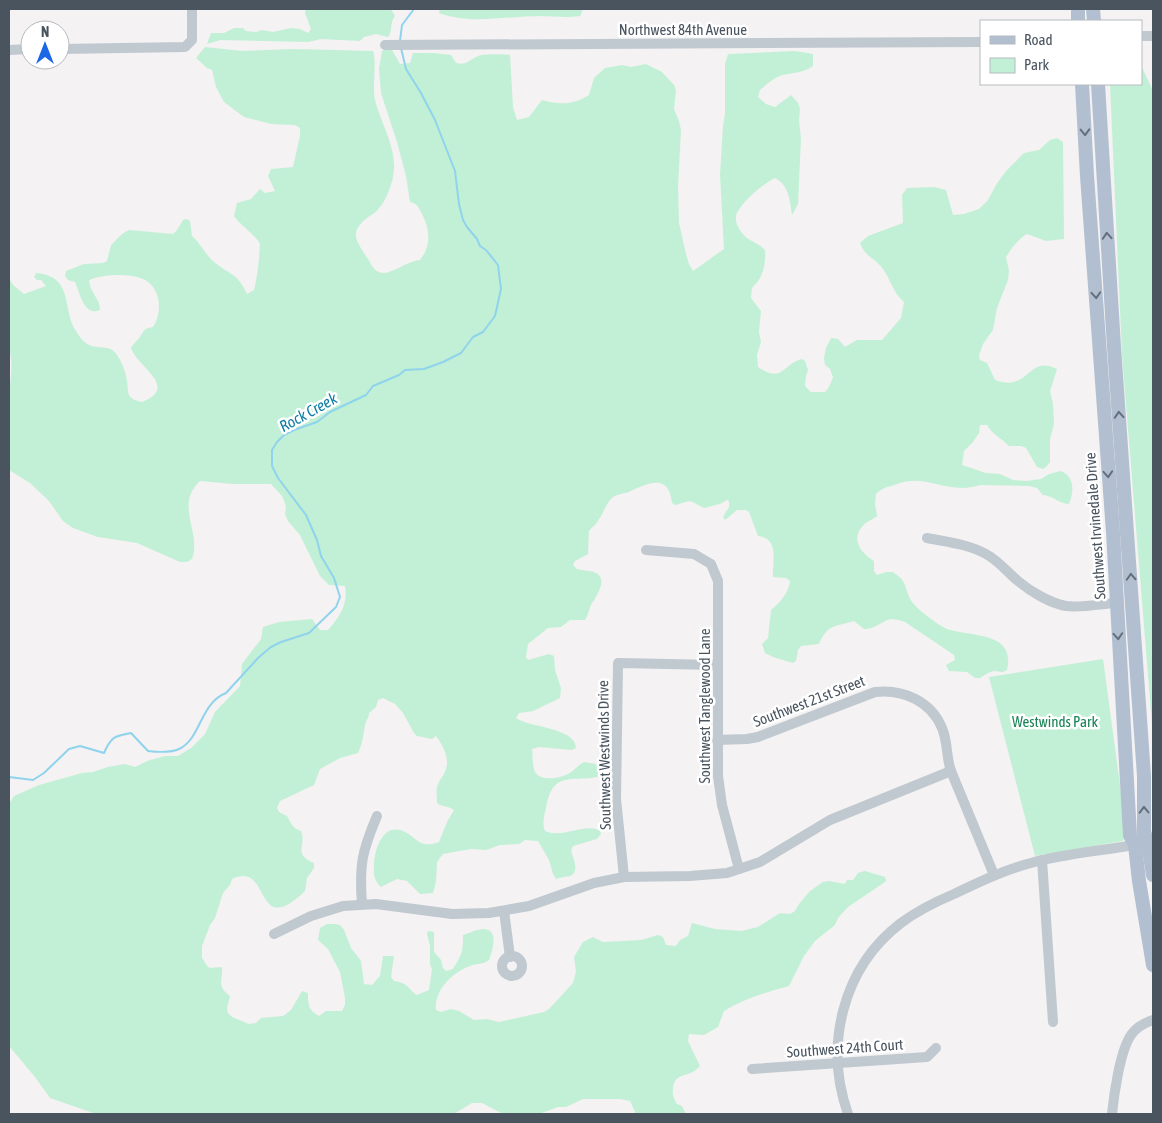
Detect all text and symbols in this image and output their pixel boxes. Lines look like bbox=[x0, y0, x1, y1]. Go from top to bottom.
north arrow bbox=[20, 20, 70, 70]
legend bbox=[980, 20, 1142, 85]
street label: Northwest 84th Avenue bbox=[619, 21, 747, 38]
text: N bbox=[41, 24, 49, 40]
text: Road bbox=[1024, 31, 1053, 48]
text: Park bbox=[1024, 56, 1049, 73]
one-way arrow bbox=[1080, 129, 1091, 137]
one-way arrow bbox=[1102, 232, 1113, 240]
one-way arrow bbox=[1090, 291, 1101, 299]
water label: Rock Creek bbox=[276, 388, 341, 435]
one-way arrow bbox=[1114, 411, 1125, 419]
street label: Southwest Irvinedale Drive bbox=[1081, 452, 1109, 600]
one-way arrow bbox=[1102, 470, 1113, 478]
one-way arrow bbox=[1125, 573, 1136, 581]
street label: Southwest Tanglewood Lane bbox=[696, 628, 713, 784]
one-way arrow bbox=[1113, 633, 1124, 641]
street label: Southwest 21st Street bbox=[751, 672, 867, 730]
street label: Southwest Westwinds Drive bbox=[594, 680, 614, 830]
park label: Westwinds Park bbox=[1012, 713, 1098, 730]
one-way arrow bbox=[1139, 805, 1149, 813]
street label: Southwest 24th Court bbox=[786, 1035, 904, 1061]

